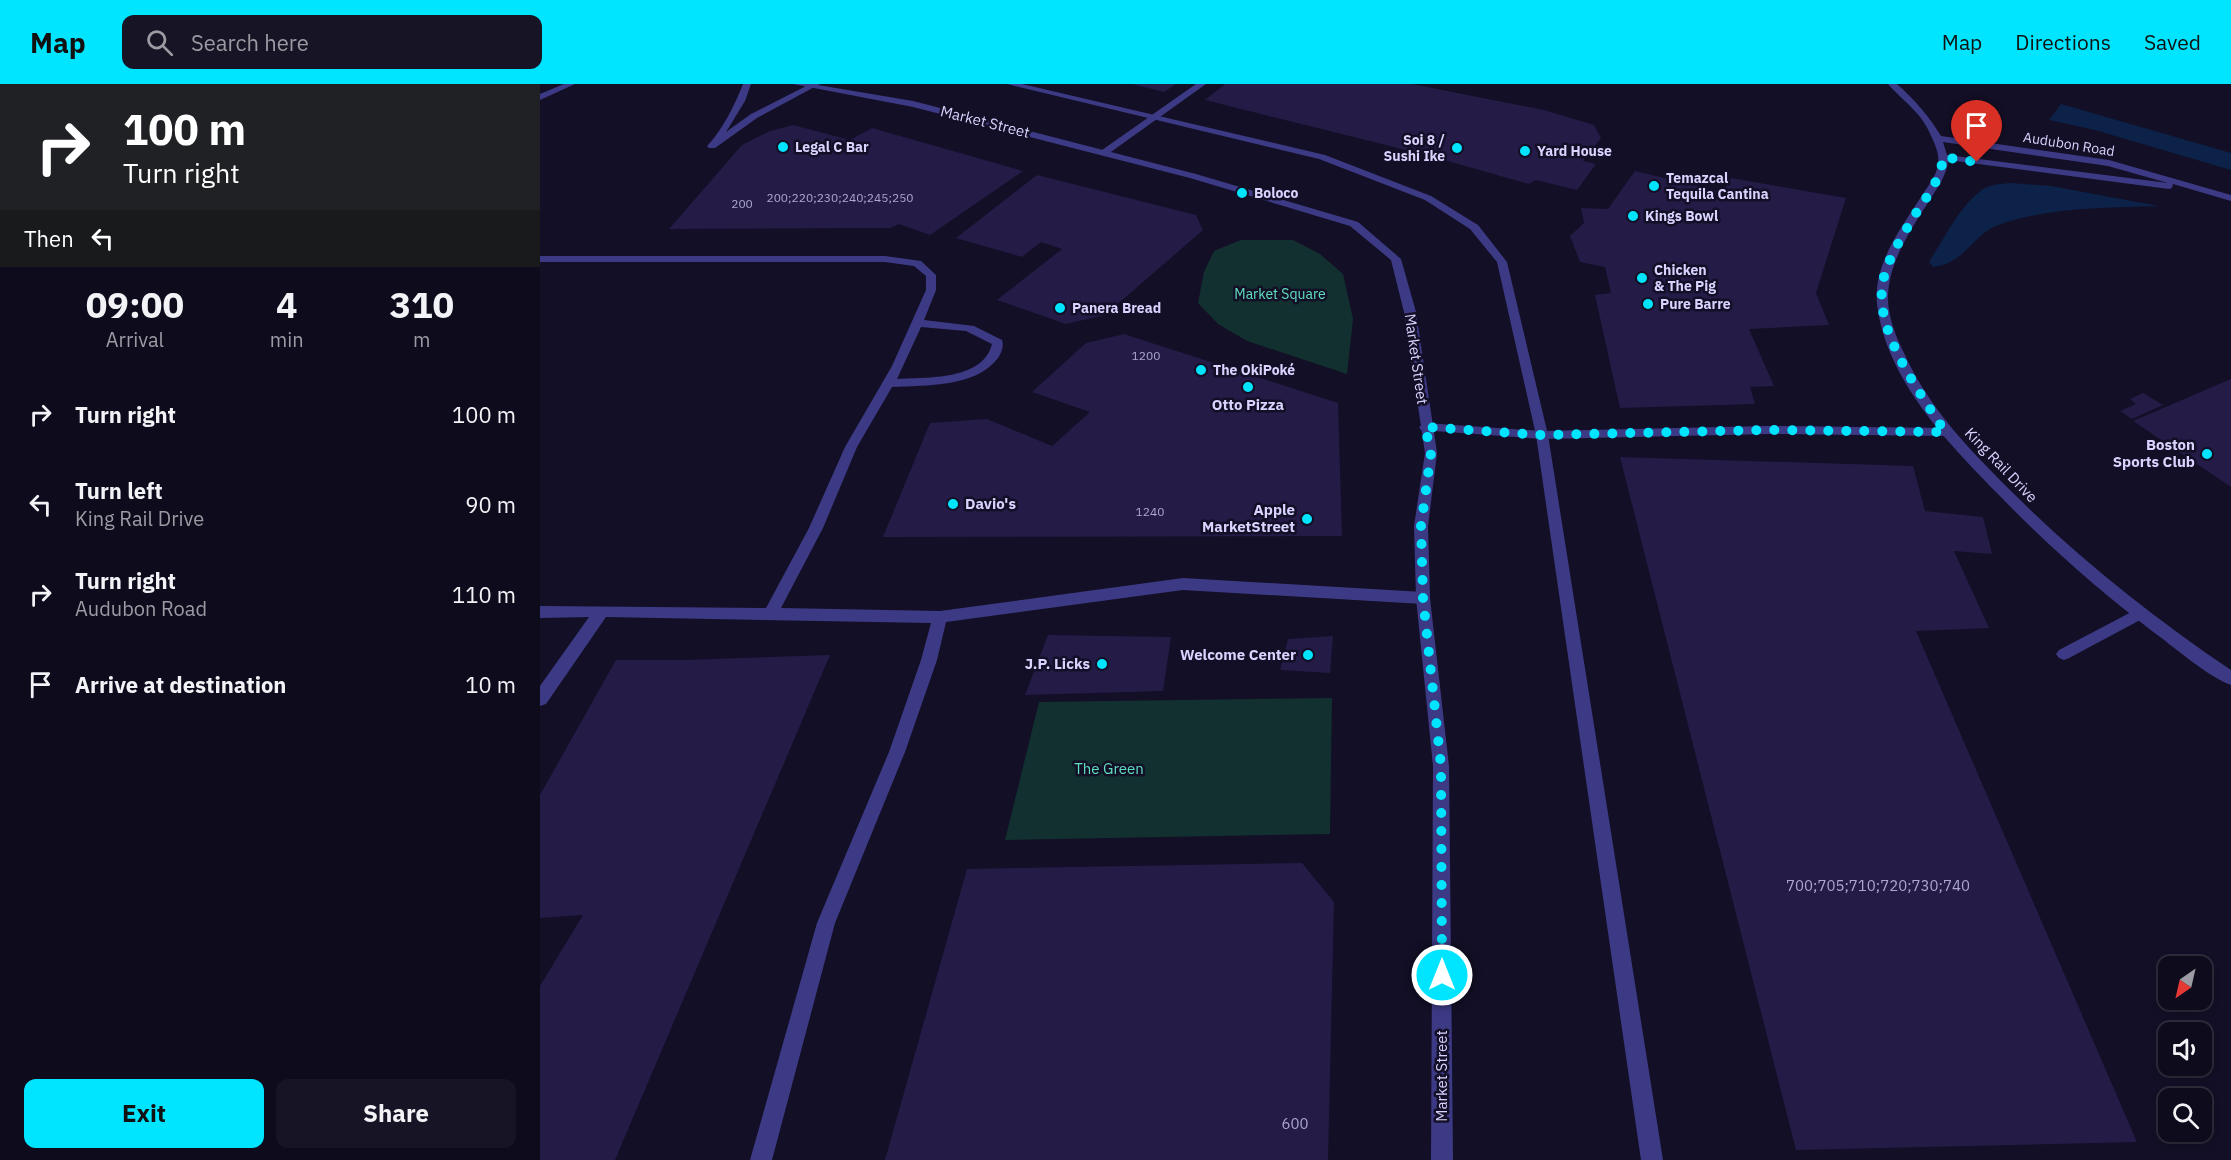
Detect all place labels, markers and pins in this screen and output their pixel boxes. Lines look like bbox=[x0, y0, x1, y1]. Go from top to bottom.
pin bbox=[1951, 100, 2002, 162]
place label: Soi 8 / Sushi Ike bbox=[1384, 131, 1445, 165]
place label: Legal C Bar bbox=[795, 138, 869, 156]
marker: Legal C Bar bbox=[776, 140, 790, 154]
marker: Soi 8 / Sushi Ike bbox=[1450, 141, 1464, 155]
place label: Yard House bbox=[1537, 142, 1612, 160]
marker: Yard House bbox=[1518, 144, 1532, 158]
place label: Temazcal Tequila Cantina bbox=[1666, 169, 1769, 203]
marker: Temazcal Tequila Cantina bbox=[1647, 179, 1661, 193]
place label: Boloco bbox=[1254, 184, 1299, 202]
marker: Boloco bbox=[1235, 186, 1249, 200]
place label: Kings Bowl bbox=[1645, 207, 1718, 225]
marker: Kings Bowl bbox=[1626, 209, 1640, 223]
place label: Chicken & The Pig bbox=[1654, 261, 1716, 295]
marker: Chicken & The Pig bbox=[1635, 271, 1649, 285]
place label: Pure Barre bbox=[1660, 295, 1731, 313]
marker: Pure Barre bbox=[1641, 297, 1655, 311]
place label: Panera Bread bbox=[1072, 299, 1161, 317]
marker: Panera Bread bbox=[1053, 301, 1067, 315]
place label: The OkiPoké bbox=[1213, 361, 1295, 379]
marker: The OkiPoké bbox=[1194, 363, 1208, 377]
marker: Otto Pizza bbox=[1241, 380, 1255, 394]
place label: Otto Pizza bbox=[1212, 395, 1285, 414]
place label: Boston Sports Club bbox=[2113, 435, 2195, 471]
marker: Boston Sports Club bbox=[2200, 447, 2214, 461]
place label: Davio's bbox=[965, 494, 1016, 513]
marker: Davio's bbox=[946, 497, 960, 511]
place label: Apple MarketStreet bbox=[1202, 500, 1295, 536]
marker: Apple MarketStreet bbox=[1300, 512, 1314, 526]
place label: Welcome Center bbox=[1180, 645, 1296, 664]
marker: Welcome Center bbox=[1301, 648, 1315, 662]
place label: J.P. Licks bbox=[1025, 654, 1090, 673]
marker: J.P. Licks bbox=[1095, 657, 1109, 671]

